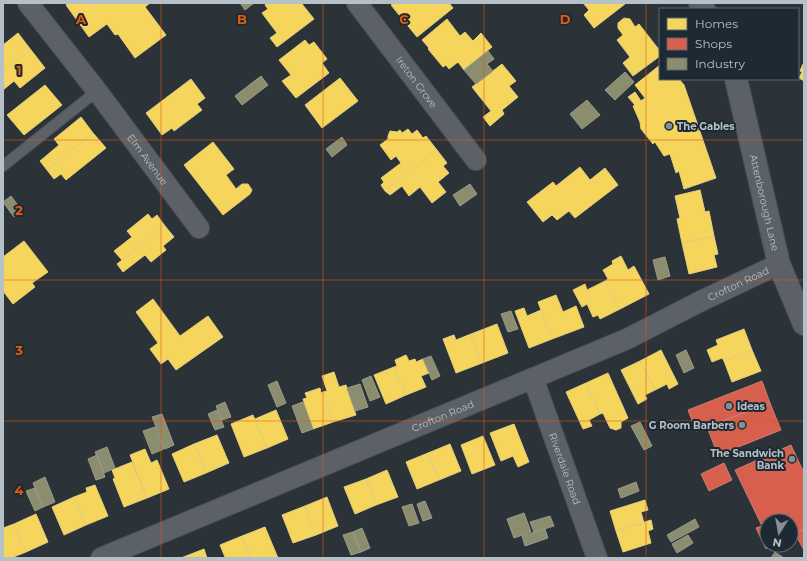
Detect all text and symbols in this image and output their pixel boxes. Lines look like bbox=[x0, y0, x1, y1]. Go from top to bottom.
legend bbox=[659, 8, 799, 80]
text: A bbox=[75, 11, 87, 27]
text: B bbox=[237, 11, 247, 27]
text: C bbox=[399, 11, 409, 27]
text: D bbox=[560, 11, 571, 27]
text: Homes bbox=[695, 16, 738, 31]
text: Shops bbox=[695, 36, 732, 51]
street label: Ireton Grove bbox=[393, 53, 441, 110]
text: Industry bbox=[695, 56, 745, 71]
text: 1 bbox=[16, 62, 22, 78]
place label: The Gables bbox=[677, 120, 735, 133]
marker: The Gables bbox=[664, 121, 674, 131]
street label: Elm Avenue bbox=[125, 131, 171, 187]
street label: Attenborough Lane bbox=[747, 153, 782, 252]
text: 2 bbox=[15, 202, 23, 218]
street label: Crofton Road bbox=[705, 263, 771, 304]
text: 3 bbox=[14, 342, 23, 358]
street label: Crofton Road bbox=[409, 397, 476, 435]
place label: Ideas bbox=[737, 400, 766, 413]
marker: Ideas bbox=[724, 401, 734, 411]
place label: G Room Barbers bbox=[649, 419, 735, 432]
marker: G Room Barbers bbox=[737, 420, 747, 430]
street label: Riverdale Road bbox=[546, 431, 584, 506]
place label: The Sandwich Bank bbox=[710, 447, 784, 472]
marker: The Sandwich Bank bbox=[787, 454, 797, 464]
text: 4 bbox=[15, 482, 24, 498]
north arrow bbox=[759, 513, 799, 553]
text: N bbox=[771, 535, 783, 551]

